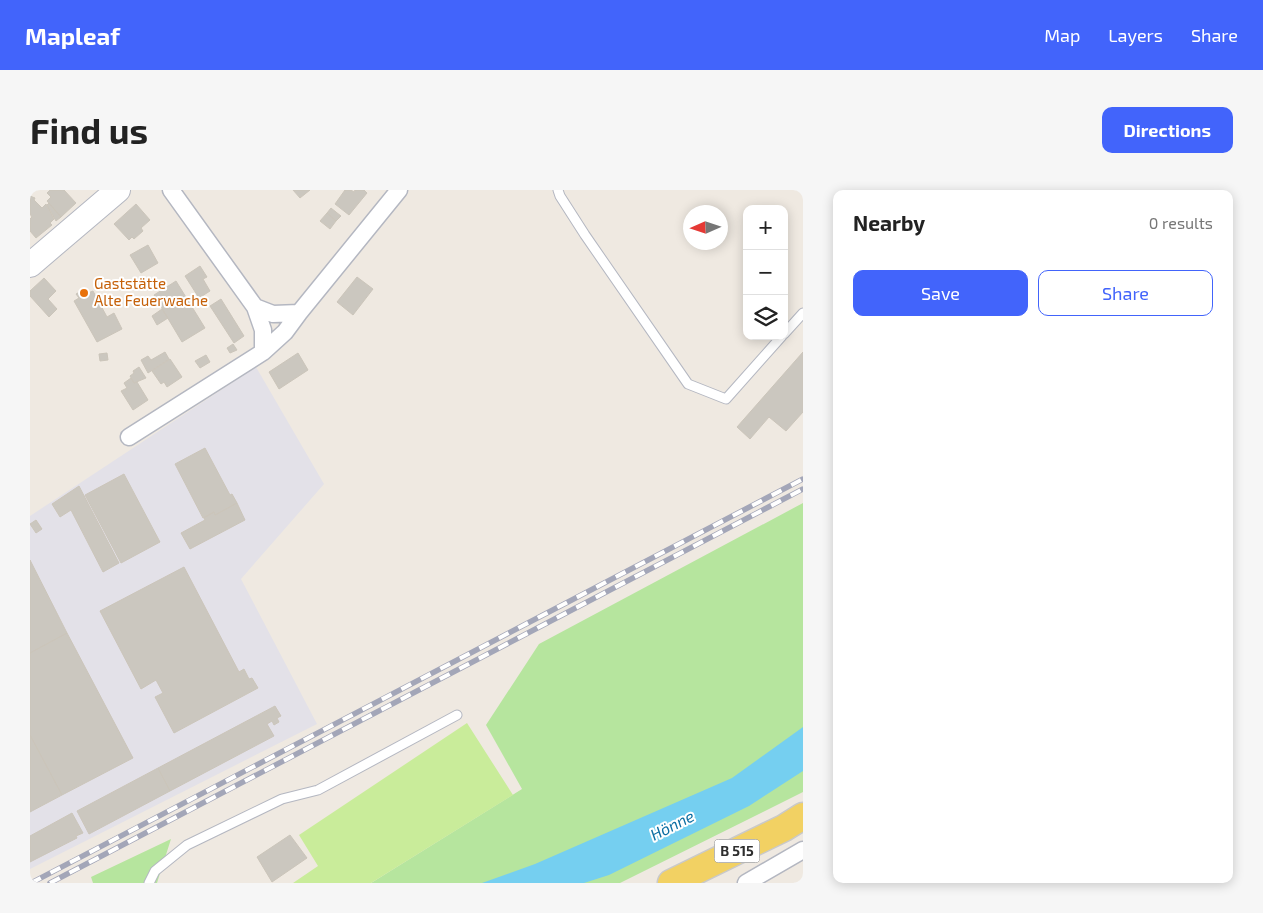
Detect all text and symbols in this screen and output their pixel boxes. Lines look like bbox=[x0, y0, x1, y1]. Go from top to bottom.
text: Mapleaf bbox=[25, 21, 120, 50]
text: Map bbox=[1044, 24, 1080, 46]
text: Layers bbox=[1108, 24, 1163, 46]
text: Share bbox=[1191, 24, 1238, 46]
button: Directions bbox=[1102, 107, 1233, 153]
text: Find us bbox=[30, 109, 148, 151]
north arrow bbox=[683, 205, 728, 250]
map controls bbox=[743, 205, 788, 340]
button: + bbox=[743, 205, 788, 250]
text: Nearby bbox=[853, 210, 925, 235]
text: 0 results bbox=[1149, 213, 1213, 232]
button: − bbox=[743, 250, 788, 295]
button: Save bbox=[853, 270, 1028, 316]
button: Share bbox=[1038, 270, 1213, 316]
place label: Gaststätte Alte Feuerwache bbox=[94, 274, 208, 309]
marker: Gaststätte Alte Feuerwache bbox=[78, 287, 90, 299]
button: layers bbox=[743, 295, 788, 340]
water label: Hönne bbox=[647, 805, 697, 844]
road number: B 515 bbox=[714, 839, 760, 862]

